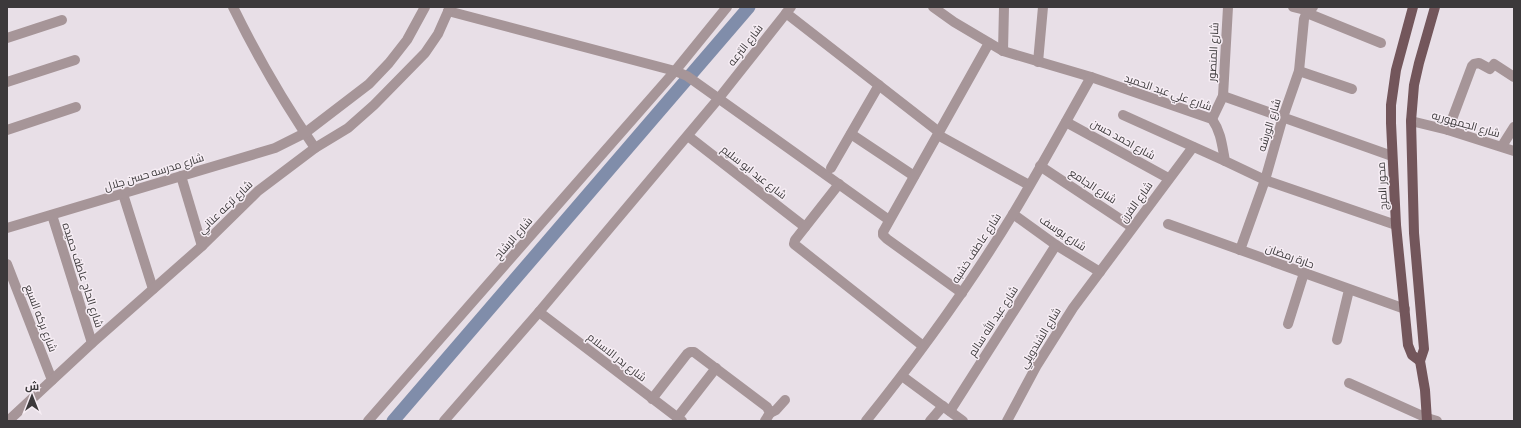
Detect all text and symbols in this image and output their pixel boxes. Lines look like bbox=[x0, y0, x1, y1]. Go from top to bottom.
street label: شارع الترعه bbox=[724, 21, 766, 69]
street label: شارع المنصور bbox=[1204, 22, 1223, 83]
street label: شارع علي عبد الحميد bbox=[1122, 70, 1214, 115]
street label: شارع الورشه bbox=[1254, 97, 1285, 153]
street label: شارع الجمهوريه bbox=[1430, 108, 1502, 141]
street label: شارع احمد حسن bbox=[1088, 116, 1158, 163]
street label: شارع عيد ابو سليم bbox=[718, 142, 790, 203]
street label: شارع مدرسه حسن جلال bbox=[102, 150, 206, 195]
street label: محور المرج bbox=[1374, 161, 1391, 211]
street label: شارع الجامع bbox=[1066, 166, 1119, 207]
street label: شارع ترعه عناني bbox=[195, 177, 257, 238]
street label: شارع الفرن bbox=[1116, 179, 1156, 226]
street label: شارع عاطف خشبه bbox=[948, 210, 1005, 286]
street label: شارع يوسف bbox=[1036, 212, 1089, 255]
street label: شارع الرشاح bbox=[491, 214, 536, 263]
street label: شارع الحاج عاطف حميده bbox=[58, 221, 107, 330]
street label: حارة رمضان bbox=[1264, 241, 1316, 271]
street label: شارع بركه السبع bbox=[21, 282, 60, 354]
street label: شارع عبد الله سالم bbox=[964, 282, 1022, 360]
street label: شارع الشندويلي bbox=[1016, 305, 1065, 372]
street label: شارع بدر الاسلام bbox=[584, 330, 649, 385]
north arrow bbox=[12, 376, 52, 416]
text: ش bbox=[25, 379, 39, 393]

